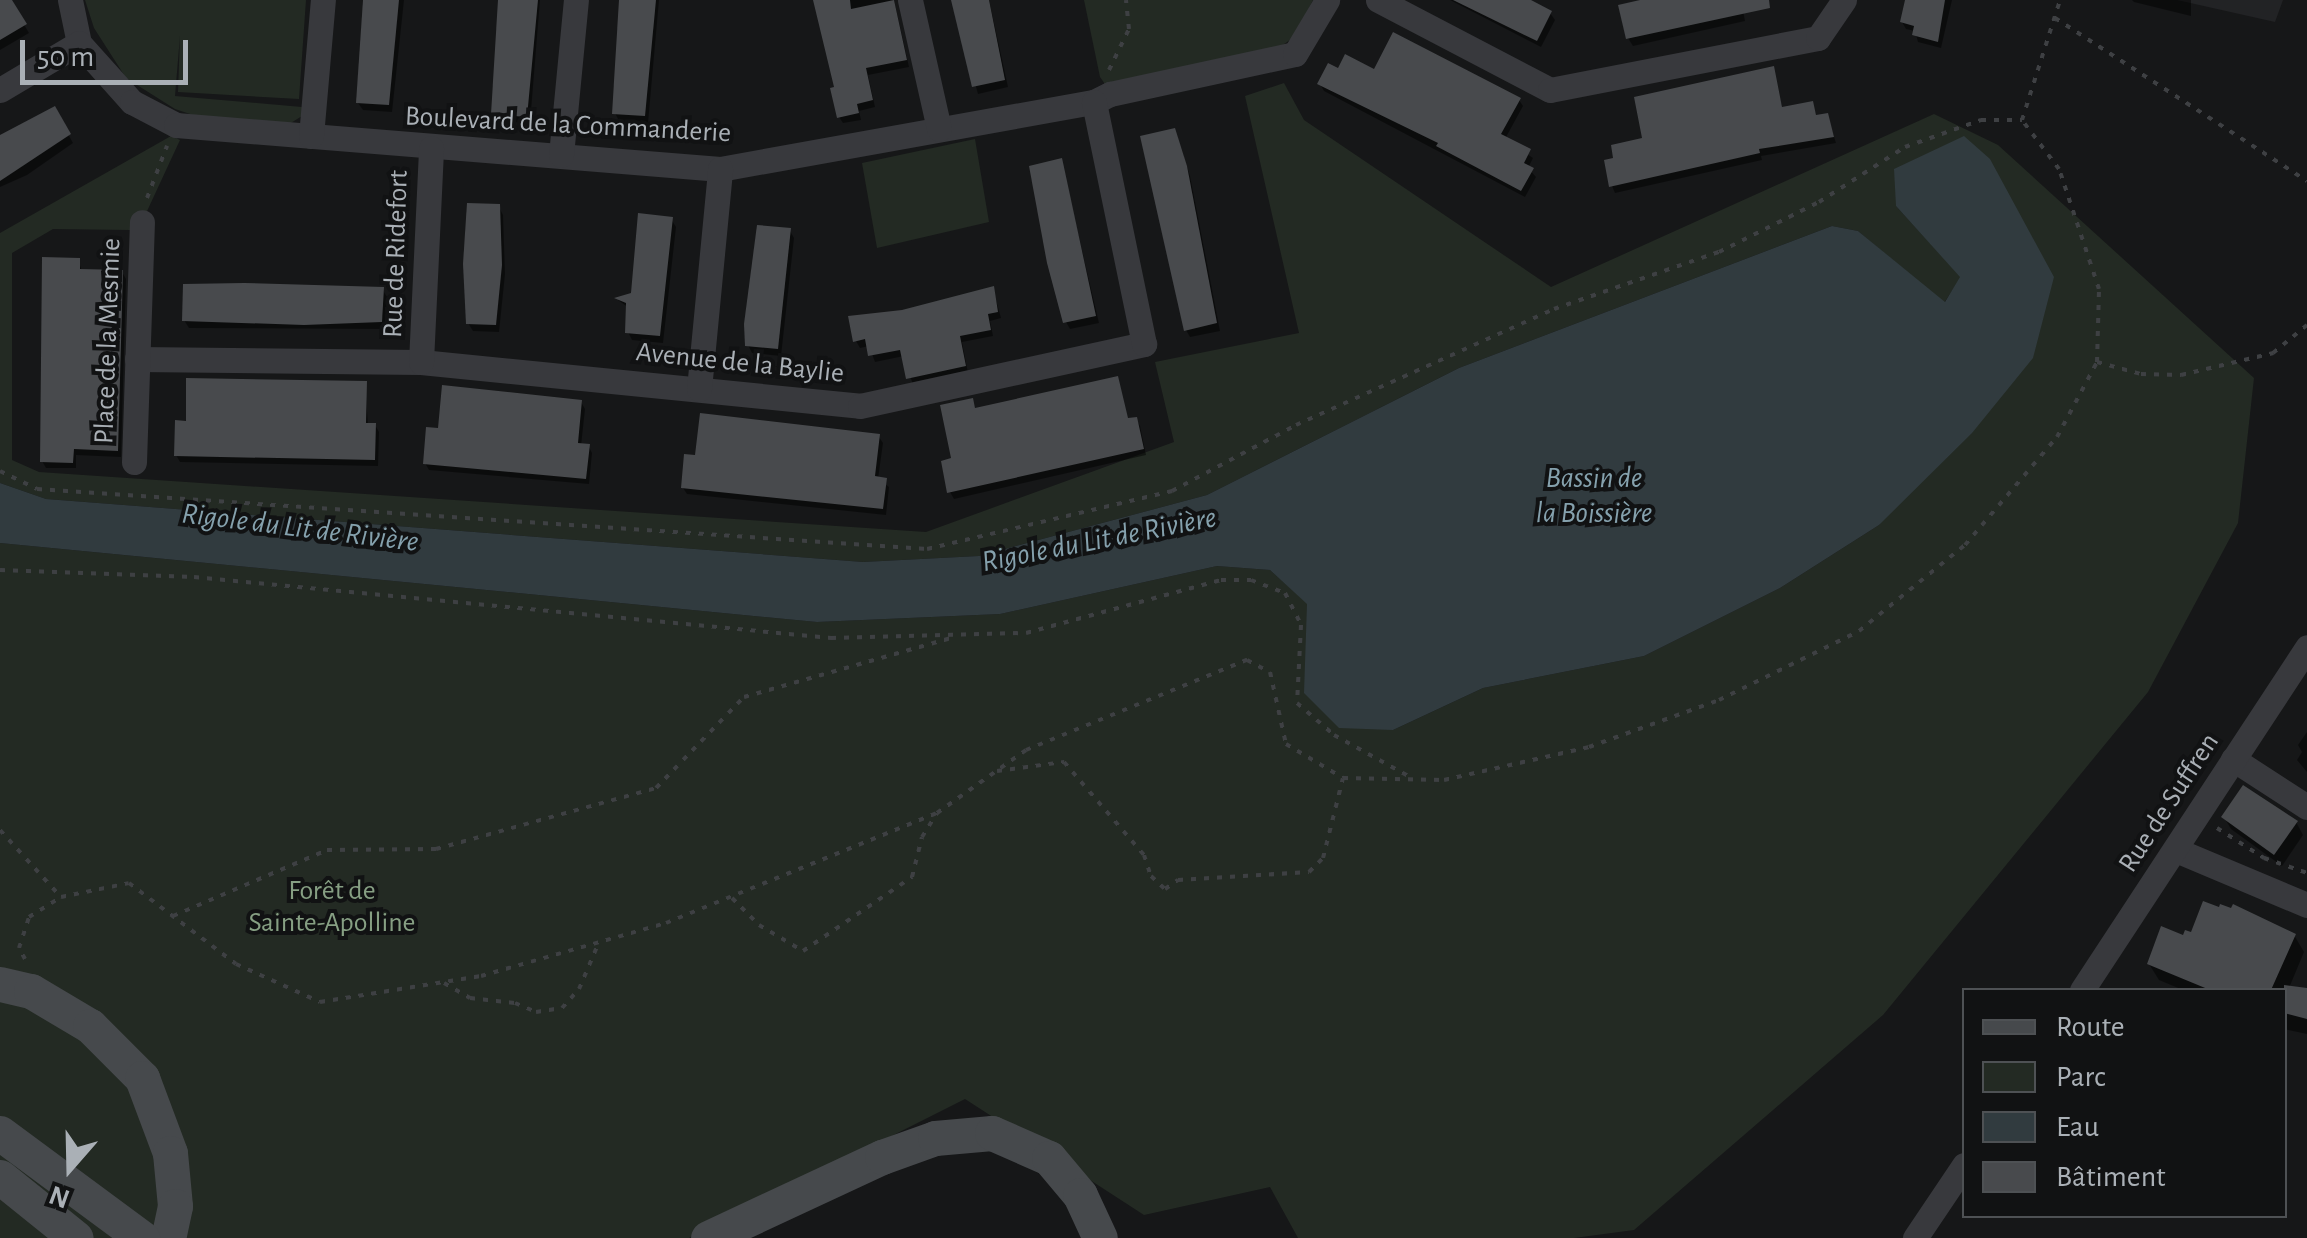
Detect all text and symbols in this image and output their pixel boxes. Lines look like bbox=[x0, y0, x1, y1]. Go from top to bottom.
scale bar bbox=[25, 20, 192, 82]
text: 50 m bbox=[37, 42, 94, 72]
street label: Boulevard de la Commanderie bbox=[404, 100, 732, 150]
street label: Rue de Ridefort bbox=[376, 169, 416, 339]
street label: Place de la Mesmie bbox=[88, 237, 128, 445]
street label: Avenue de la Baylie bbox=[634, 335, 846, 391]
water label: Bassin de la Boissière bbox=[1536, 460, 1652, 530]
water label: Rigole du Lit de Rivière bbox=[180, 496, 420, 560]
water label: Rigole du Lit de Rivière bbox=[979, 500, 1219, 580]
street label: Rue de Suffren bbox=[2112, 727, 2226, 879]
park label: Forêt de Sainte-Apolline bbox=[248, 874, 416, 940]
legend bbox=[1962, 988, 2287, 1218]
text: Route bbox=[2056, 1012, 2125, 1042]
text: Parc bbox=[2056, 1062, 2106, 1092]
text: Eau bbox=[2056, 1112, 2099, 1142]
north arrow bbox=[20, 1118, 120, 1218]
text: Bâtiment bbox=[2056, 1162, 2166, 1192]
text: N bbox=[46, 1180, 74, 1213]

